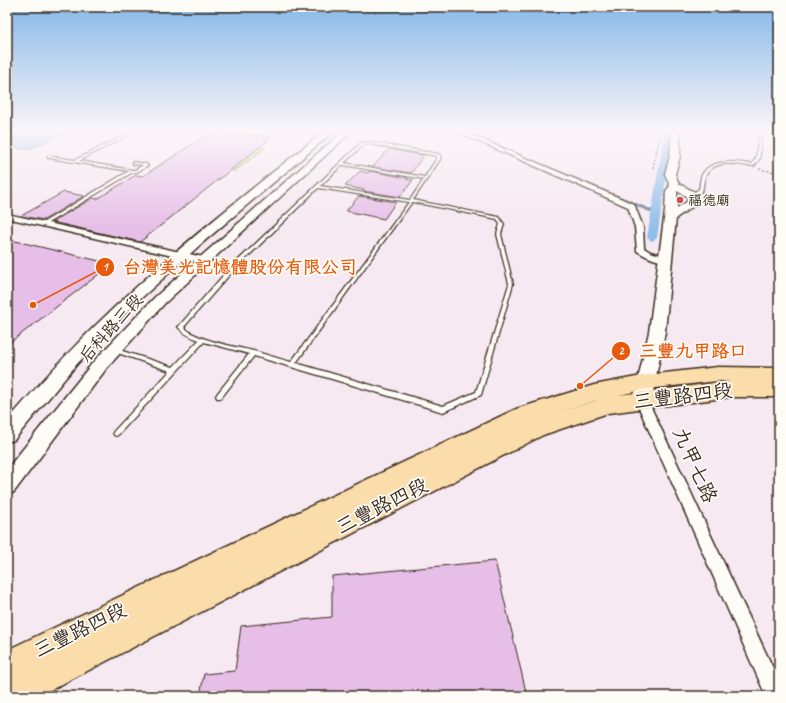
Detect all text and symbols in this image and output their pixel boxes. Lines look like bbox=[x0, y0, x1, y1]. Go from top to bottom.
place label: 福德廟 bbox=[688, 192, 730, 209]
marker: 福德廟 bbox=[675, 195, 685, 205]
callout: 台灣美光記憶體股份有限公司 bbox=[95, 252, 365, 282]
text: 台灣美光記憶體股份有限公司 bbox=[123, 256, 357, 278]
text: 1 bbox=[102, 259, 109, 275]
street label: 后科路三段 bbox=[75, 289, 147, 367]
callout: 三豐九甲路口 bbox=[611, 336, 755, 366]
text: 三豐九甲路口 bbox=[639, 340, 747, 362]
text: 2 bbox=[618, 343, 625, 359]
street label: 三豐路四段 bbox=[632, 377, 734, 415]
street label: 九甲七路 bbox=[667, 423, 723, 508]
street label: 三豐路四段 bbox=[332, 472, 432, 540]
street label: 三豐路四段 bbox=[30, 597, 130, 663]

